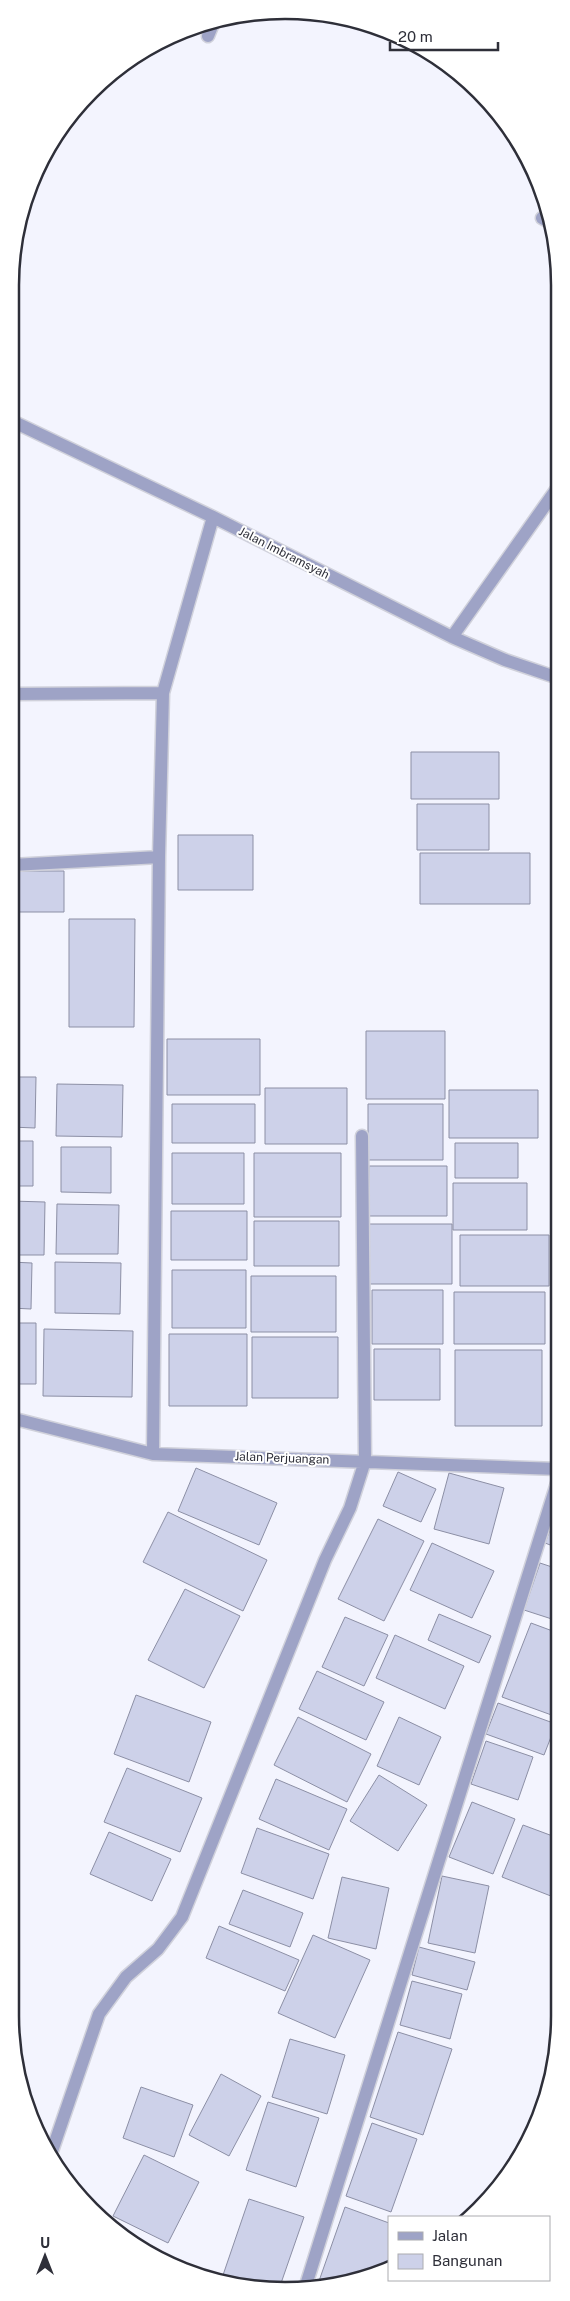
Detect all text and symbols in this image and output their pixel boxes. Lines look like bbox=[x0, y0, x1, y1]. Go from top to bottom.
scale bar bbox=[390, 20, 498, 52]
text: 20 m bbox=[398, 28, 433, 45]
street label: Jalan Imbramsyah bbox=[236, 524, 332, 582]
street label: Jalan Perjuangan bbox=[234, 1449, 330, 1467]
legend bbox=[388, 2216, 550, 2281]
text: Jalan bbox=[432, 2227, 468, 2244]
north arrow bbox=[20, 2231, 70, 2281]
text: U bbox=[40, 2235, 50, 2251]
text: Bangunan bbox=[432, 2252, 503, 2269]

